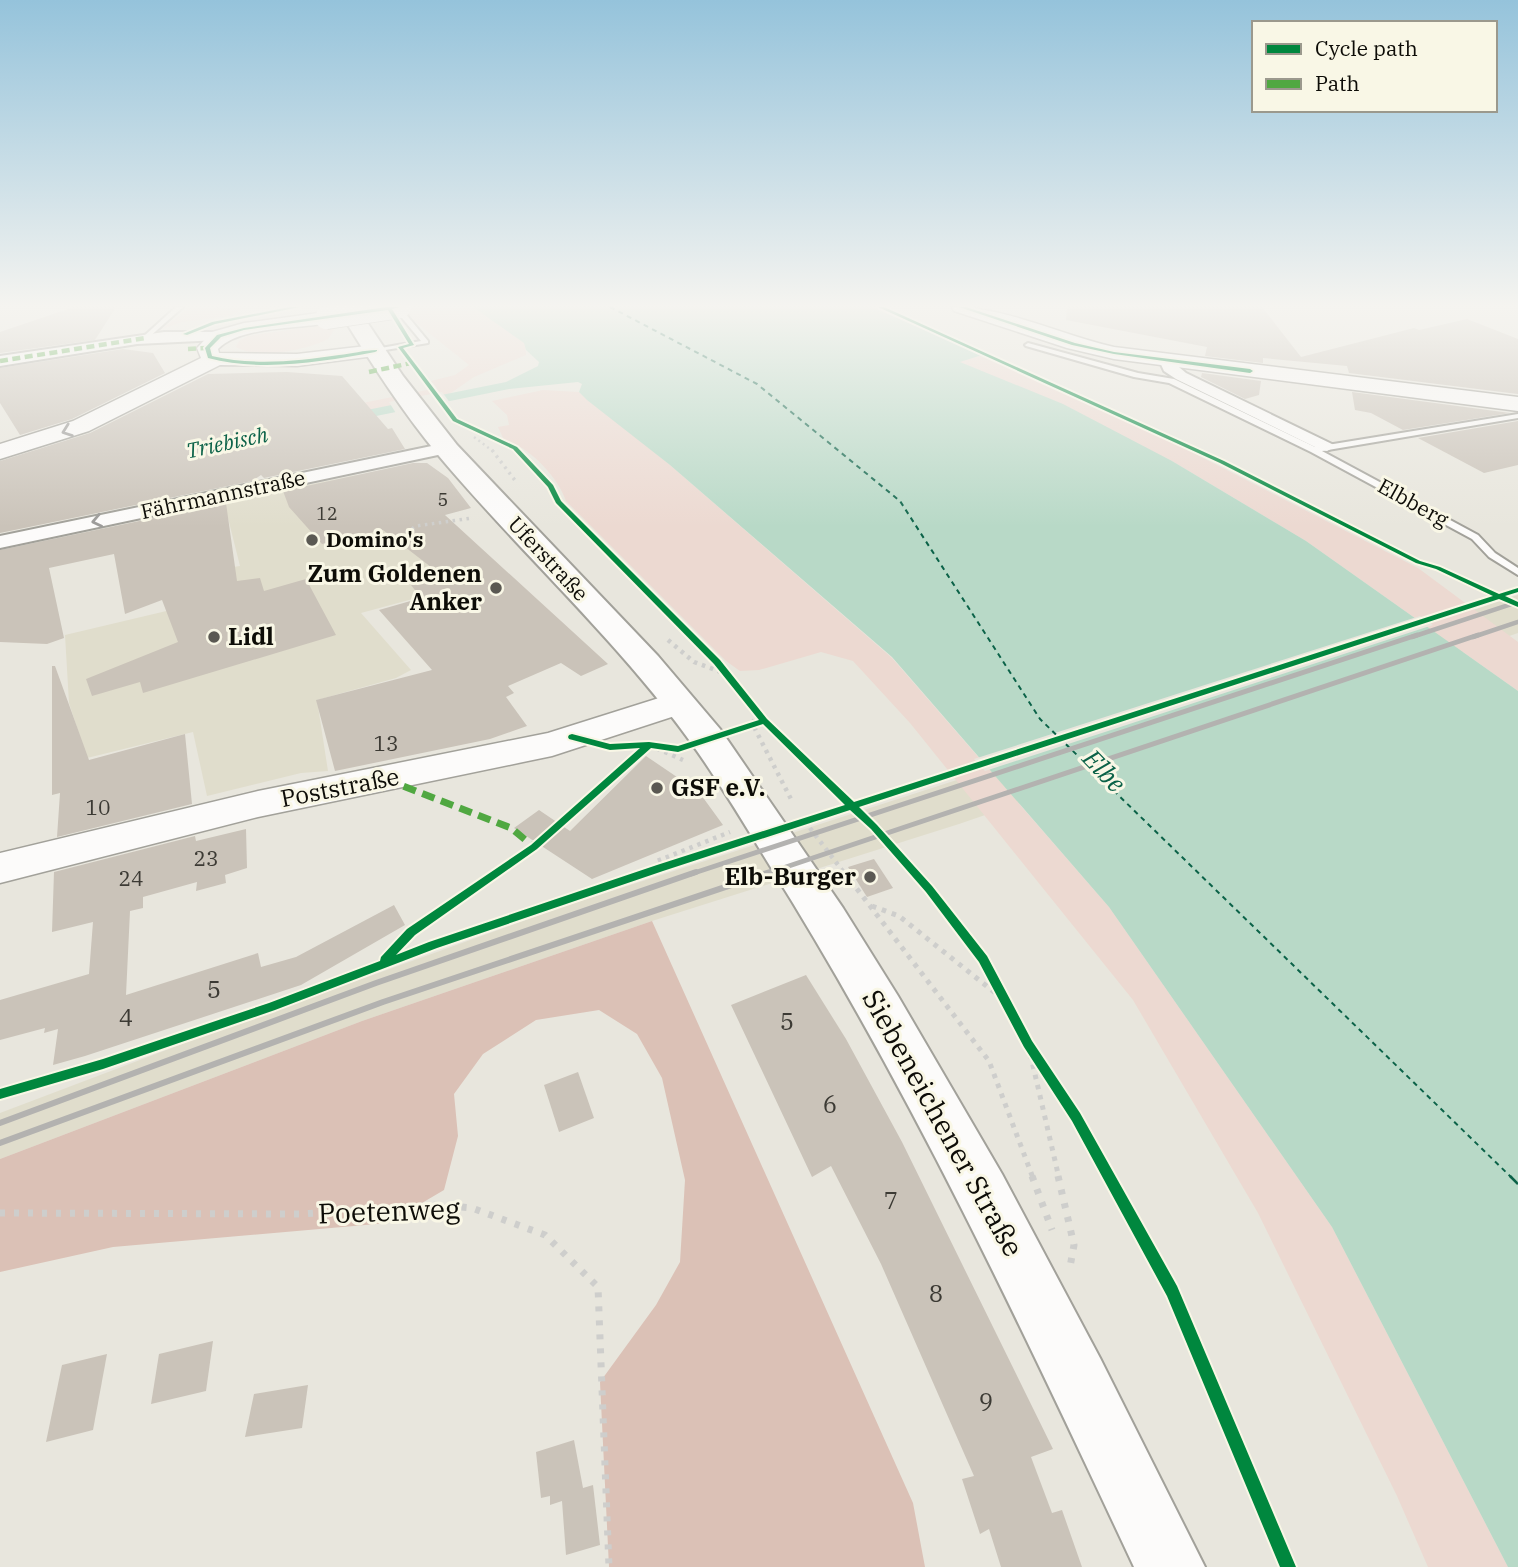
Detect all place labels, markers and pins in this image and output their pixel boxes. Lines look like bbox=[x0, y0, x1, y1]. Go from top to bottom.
place label: Domino's bbox=[326, 525, 423, 553]
marker: Domino's bbox=[304, 532, 320, 548]
place label: Zum Goldenen Anker bbox=[308, 557, 482, 617]
marker: Zum Goldenen Anker bbox=[488, 580, 504, 596]
place label: Lidl bbox=[228, 620, 274, 652]
marker: Lidl bbox=[206, 629, 222, 645]
place label: GSF e.V. bbox=[671, 771, 766, 803]
marker: GSF e.V. bbox=[649, 780, 665, 796]
place label: Elb-Burger bbox=[725, 860, 856, 892]
marker: Elb-Burger bbox=[862, 869, 878, 885]

